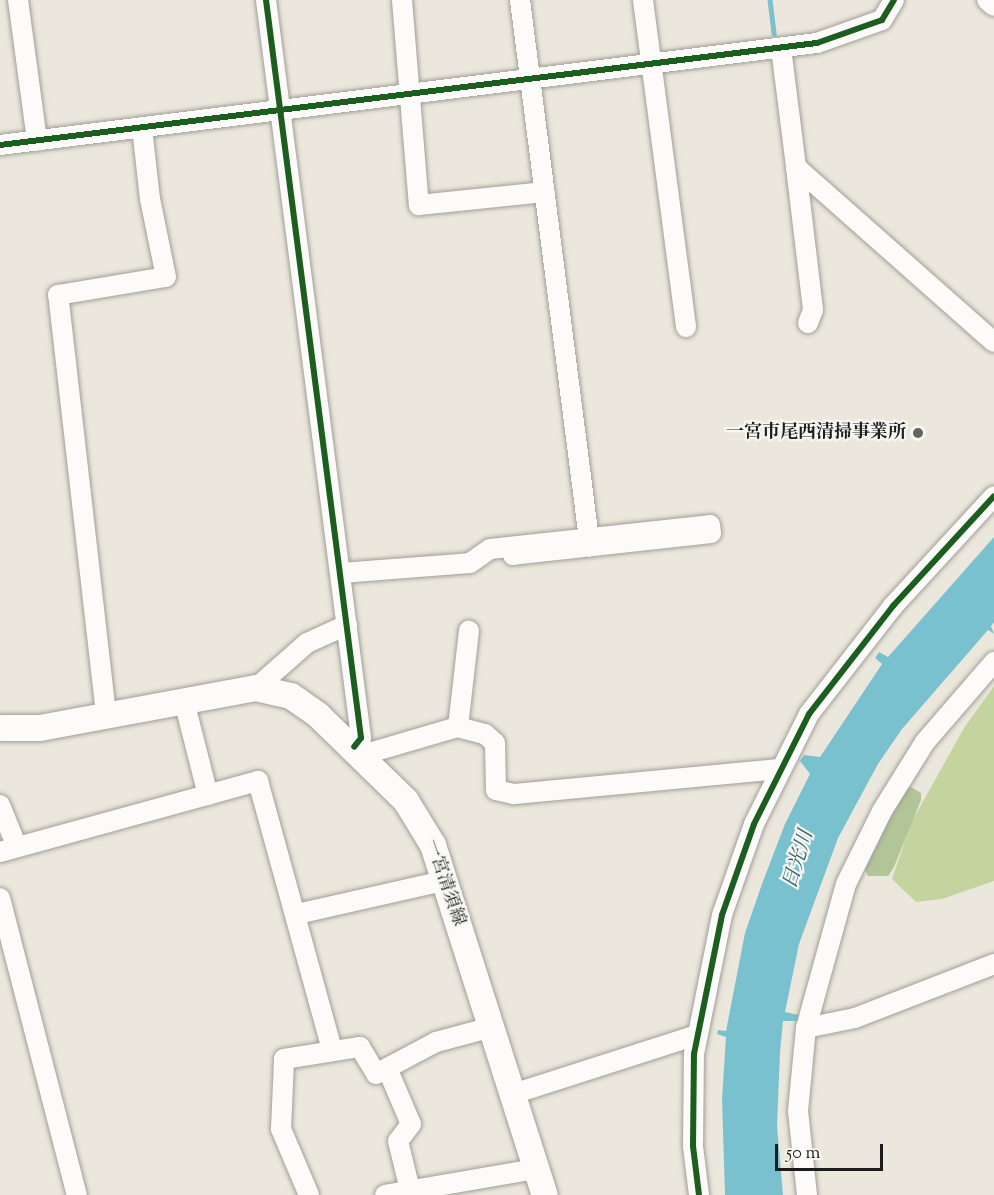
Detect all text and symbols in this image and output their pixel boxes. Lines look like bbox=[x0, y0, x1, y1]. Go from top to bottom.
place label: 一宮市尾西清掃事業所 bbox=[726, 422, 906, 444]
marker: 一宮市尾西清掃事業所 bbox=[911, 426, 925, 440]
water label: 日光川 bbox=[779, 828, 819, 892]
street label: 一宮清須線 bbox=[419, 837, 469, 929]
scale bar bbox=[778, 1132, 886, 1170]
text: 50 m bbox=[786, 1141, 820, 1167]

